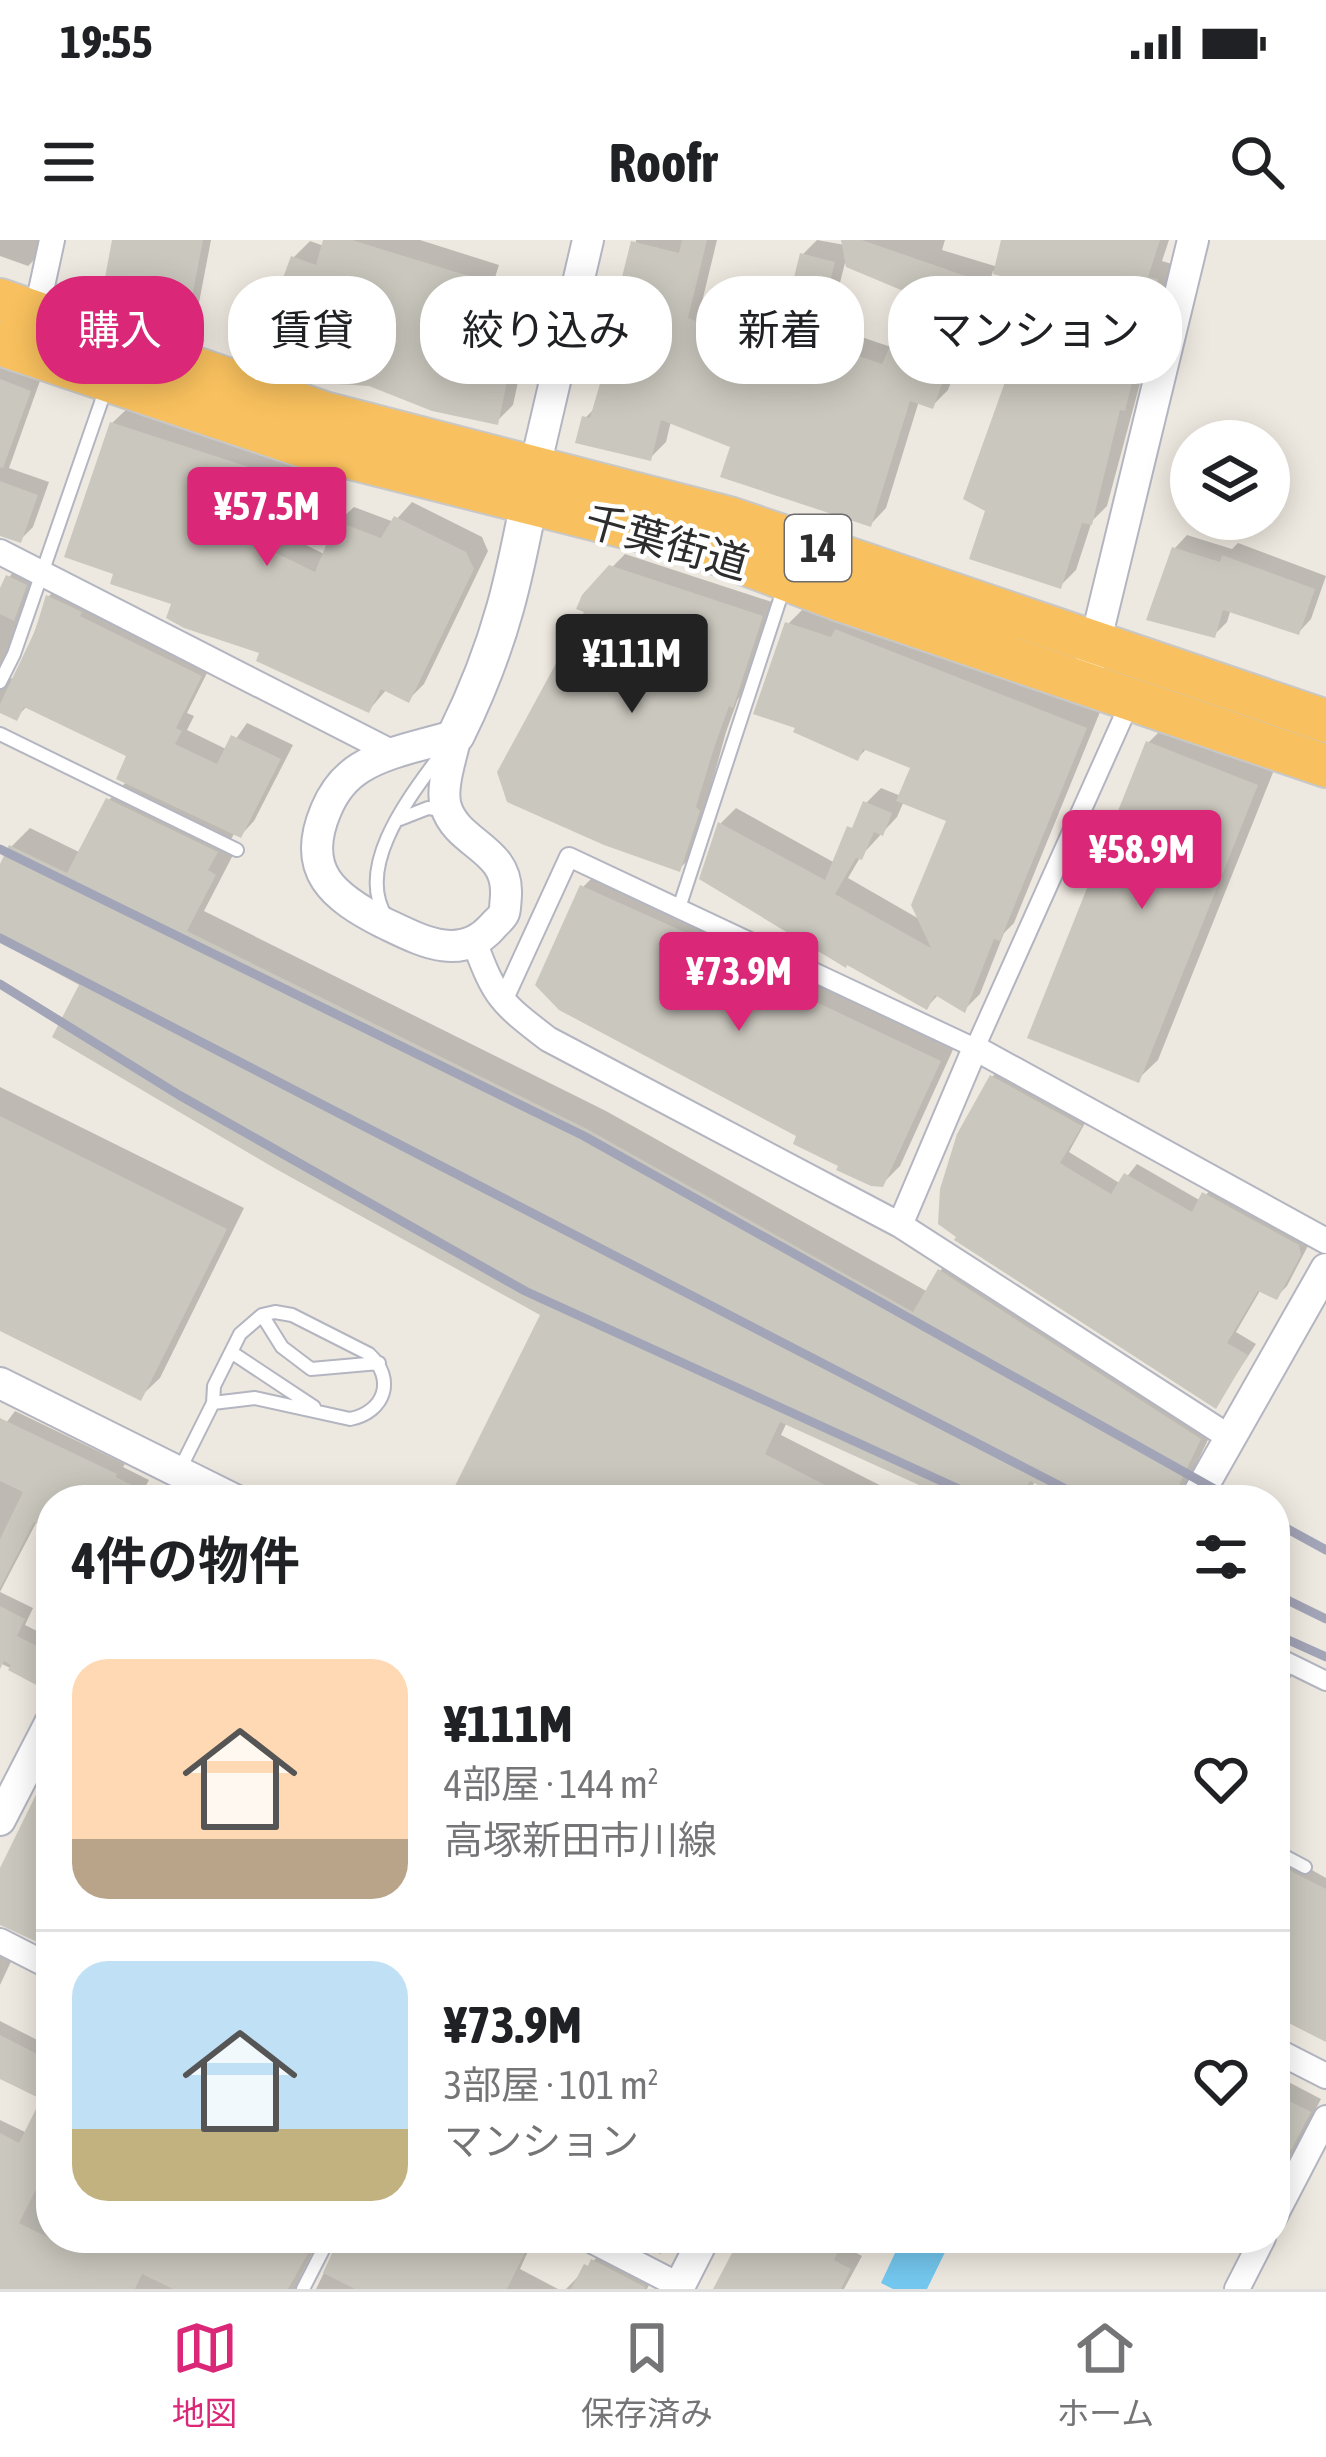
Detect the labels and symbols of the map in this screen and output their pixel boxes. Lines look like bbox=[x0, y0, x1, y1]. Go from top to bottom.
pin: ¥57.5M bbox=[169, 467, 365, 569]
street label: 千葉街道 bbox=[580, 496, 754, 588]
road number: 14 bbox=[785, 515, 851, 581]
pin: ¥111M bbox=[548, 614, 716, 716]
pin: ¥58.9M bbox=[1044, 810, 1240, 912]
pin: ¥73.9M bbox=[641, 932, 837, 1034]

